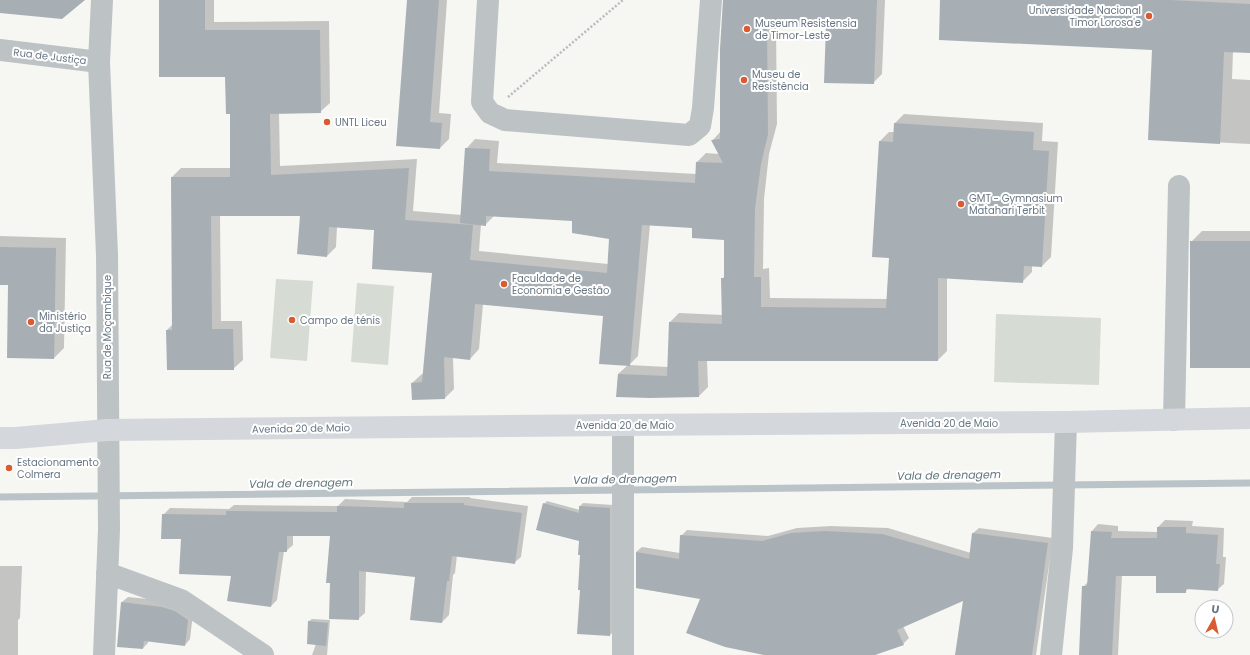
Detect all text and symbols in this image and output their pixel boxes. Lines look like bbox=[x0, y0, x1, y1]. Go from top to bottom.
place label: Universidade Nacional Timor Lorosa'e bbox=[1029, 3, 1141, 30]
marker: Universidade Nacional Timor Lorosa'e bbox=[1144, 11, 1154, 21]
place label: Museum Resistensia de Timor-Leste bbox=[755, 16, 857, 43]
marker: Museum Resistensia de Timor-Leste bbox=[742, 24, 752, 34]
street label: Rua de Justiça bbox=[13, 45, 87, 68]
place label: Museu de Resistência bbox=[752, 67, 809, 94]
marker: Museu de Resistência bbox=[739, 75, 749, 85]
place label: UNTL Liceu bbox=[335, 115, 387, 130]
marker: UNTL Liceu bbox=[322, 117, 332, 127]
place label: GMT - Gymnasium Matahari Terbit bbox=[969, 191, 1063, 218]
marker: GMT - Gymnasium Matahari Terbit bbox=[956, 199, 966, 209]
place label: Faculdade de Economia e Gestão bbox=[512, 271, 609, 298]
street label: Rua de Moçambique bbox=[100, 275, 115, 379]
marker: Faculdade de Economia e Gestão bbox=[499, 279, 509, 289]
place label: Ministério da Justiça bbox=[39, 309, 91, 336]
place label: Campo de ténis bbox=[300, 313, 380, 328]
marker: Campo de ténis bbox=[287, 315, 297, 325]
marker: Ministério da Justiça bbox=[26, 317, 36, 327]
street label: Avenida 20 de Maio bbox=[900, 416, 998, 431]
street label: Avenida 20 de Maio bbox=[576, 418, 674, 433]
street label: Avenida 20 de Maio bbox=[252, 420, 350, 437]
place label: Estacionamento Colmera bbox=[17, 455, 99, 482]
marker: Estacionamento Colmera bbox=[4, 463, 14, 473]
water label: Vala de drenagem bbox=[897, 466, 1001, 484]
water label: Vala de drenagem bbox=[573, 470, 677, 488]
water label: Vala de drenagem bbox=[249, 474, 353, 492]
north arrow bbox=[1194, 599, 1234, 639]
text: U bbox=[1210, 601, 1221, 618]

